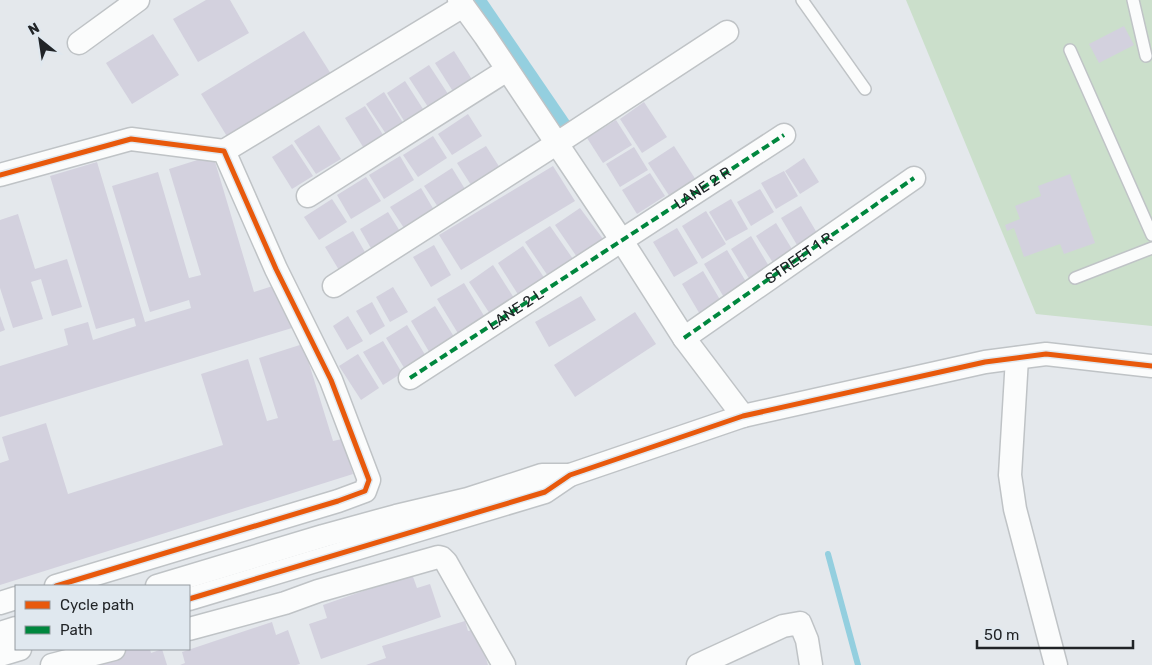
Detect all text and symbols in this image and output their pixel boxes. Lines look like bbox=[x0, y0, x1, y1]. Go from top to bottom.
north arrow bbox=[15, 15, 65, 65]
text: N bbox=[25, 19, 42, 39]
street label: LANE 2 R bbox=[671, 163, 735, 213]
street label: STREET 1 R bbox=[762, 228, 836, 288]
street label: LANE 2 L bbox=[484, 284, 547, 334]
legend bbox=[15, 585, 190, 650]
text: Cycle path bbox=[60, 596, 134, 614]
scale bar bbox=[977, 618, 1133, 650]
text: Path bbox=[60, 621, 93, 639]
text: 50 m bbox=[984, 626, 1019, 644]

